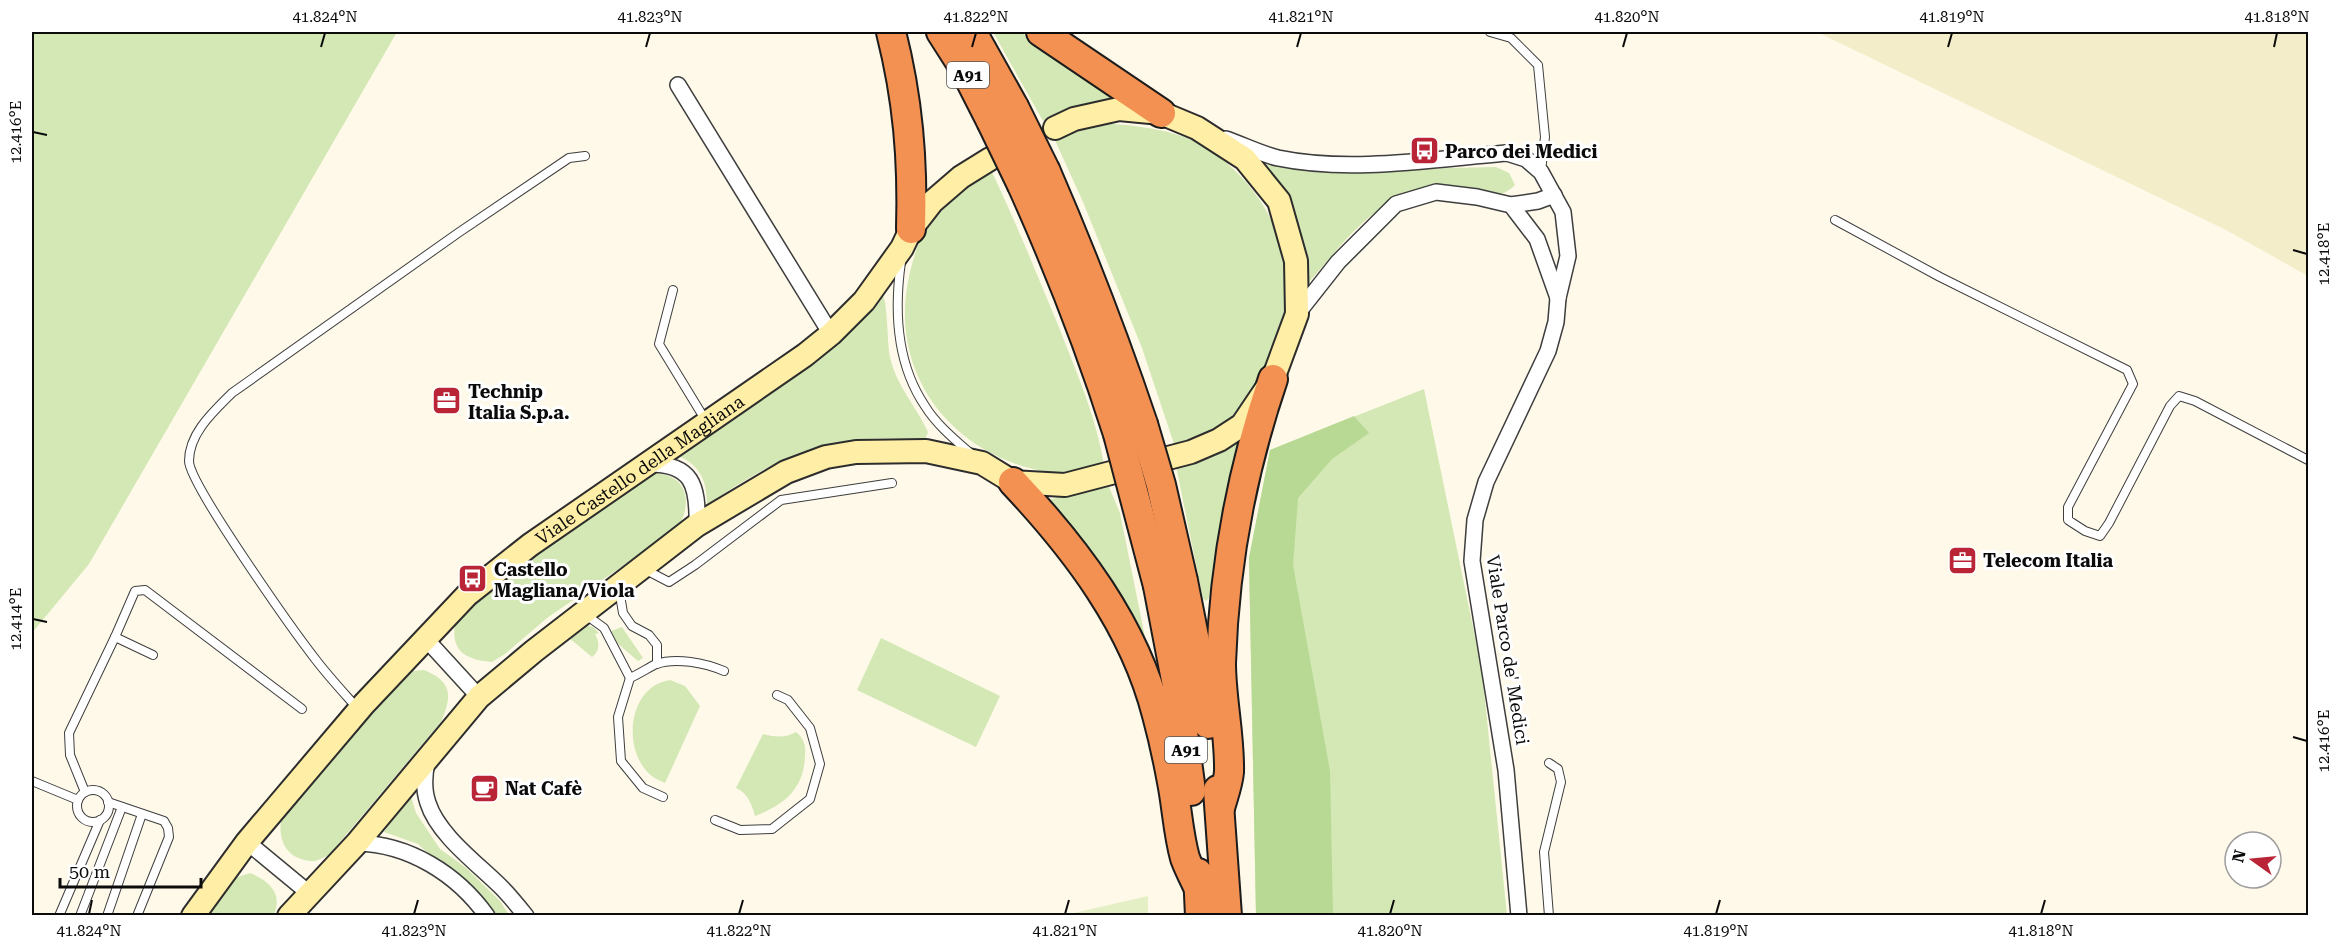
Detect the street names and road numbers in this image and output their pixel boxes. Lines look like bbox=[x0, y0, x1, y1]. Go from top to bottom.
road number: A91 bbox=[947, 62, 989, 88]
street label: Viale Castello della Magliana bbox=[531, 390, 748, 549]
street label: Viale Parco de' Medici bbox=[1483, 554, 1533, 747]
road number: A91 bbox=[1165, 737, 1207, 763]

